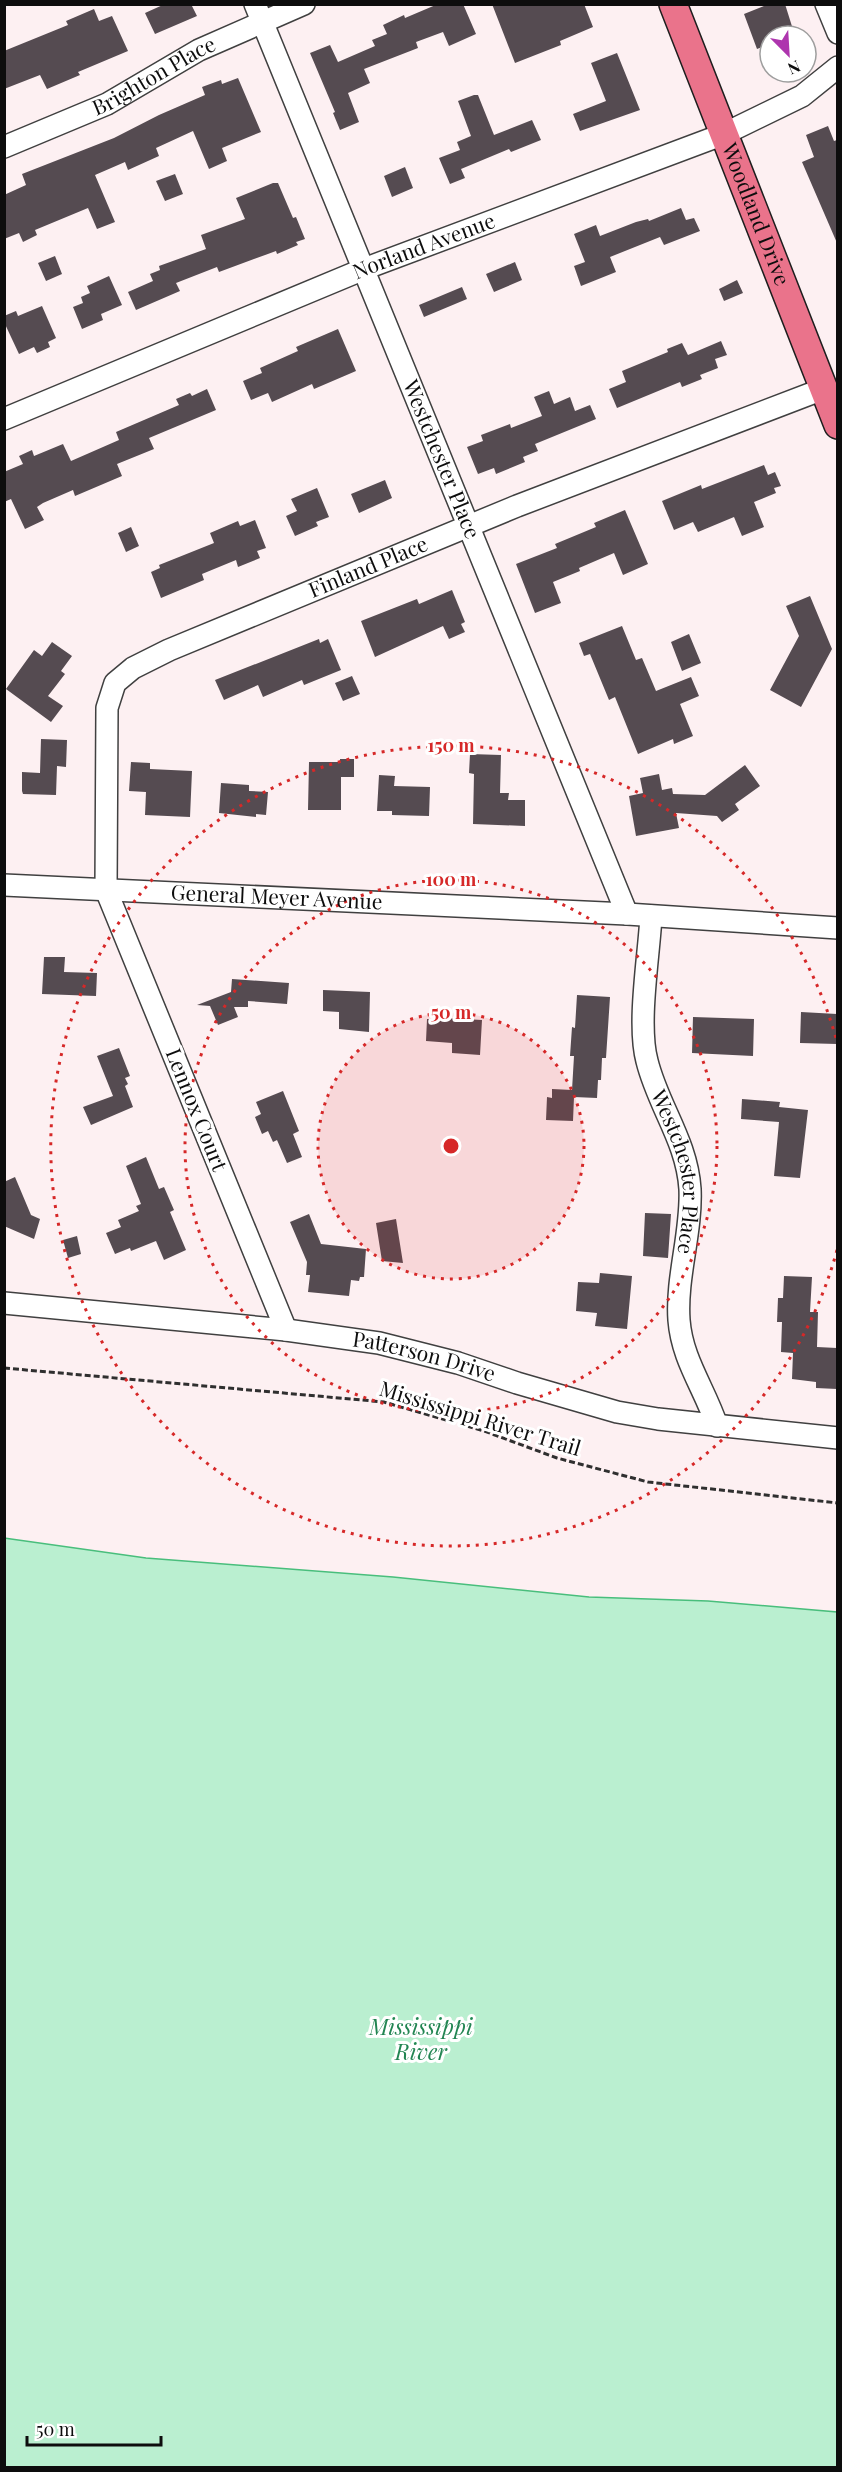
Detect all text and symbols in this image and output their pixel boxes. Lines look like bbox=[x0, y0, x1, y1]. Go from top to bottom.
north arrow bbox=[758, 24, 818, 84]
street label: Brighton Place bbox=[87, 29, 219, 121]
text: N bbox=[784, 56, 804, 80]
street label: Woodland Drive bbox=[716, 137, 798, 289]
street label: Norland Avenue bbox=[348, 205, 498, 284]
street label: Westchester Place bbox=[398, 374, 488, 542]
street label: Finland Place bbox=[304, 529, 431, 603]
text: 150 m bbox=[427, 733, 475, 757]
text: 100 m bbox=[426, 867, 477, 891]
street label: General Meyer Avenue bbox=[170, 877, 383, 915]
text: 50 m bbox=[431, 1000, 472, 1024]
street label: Lennox Court bbox=[161, 1044, 235, 1175]
street label: Westchester Place bbox=[646, 1084, 706, 1256]
centre of rings bbox=[441, 1136, 461, 1156]
street label: Patterson Drive bbox=[351, 1323, 500, 1387]
street label: Mississippi River Trail bbox=[376, 1373, 585, 1461]
water label: Mississippi River bbox=[368, 2011, 473, 2066]
scale bar bbox=[27, 2409, 160, 2447]
text: 50 m bbox=[36, 2417, 75, 2441]

